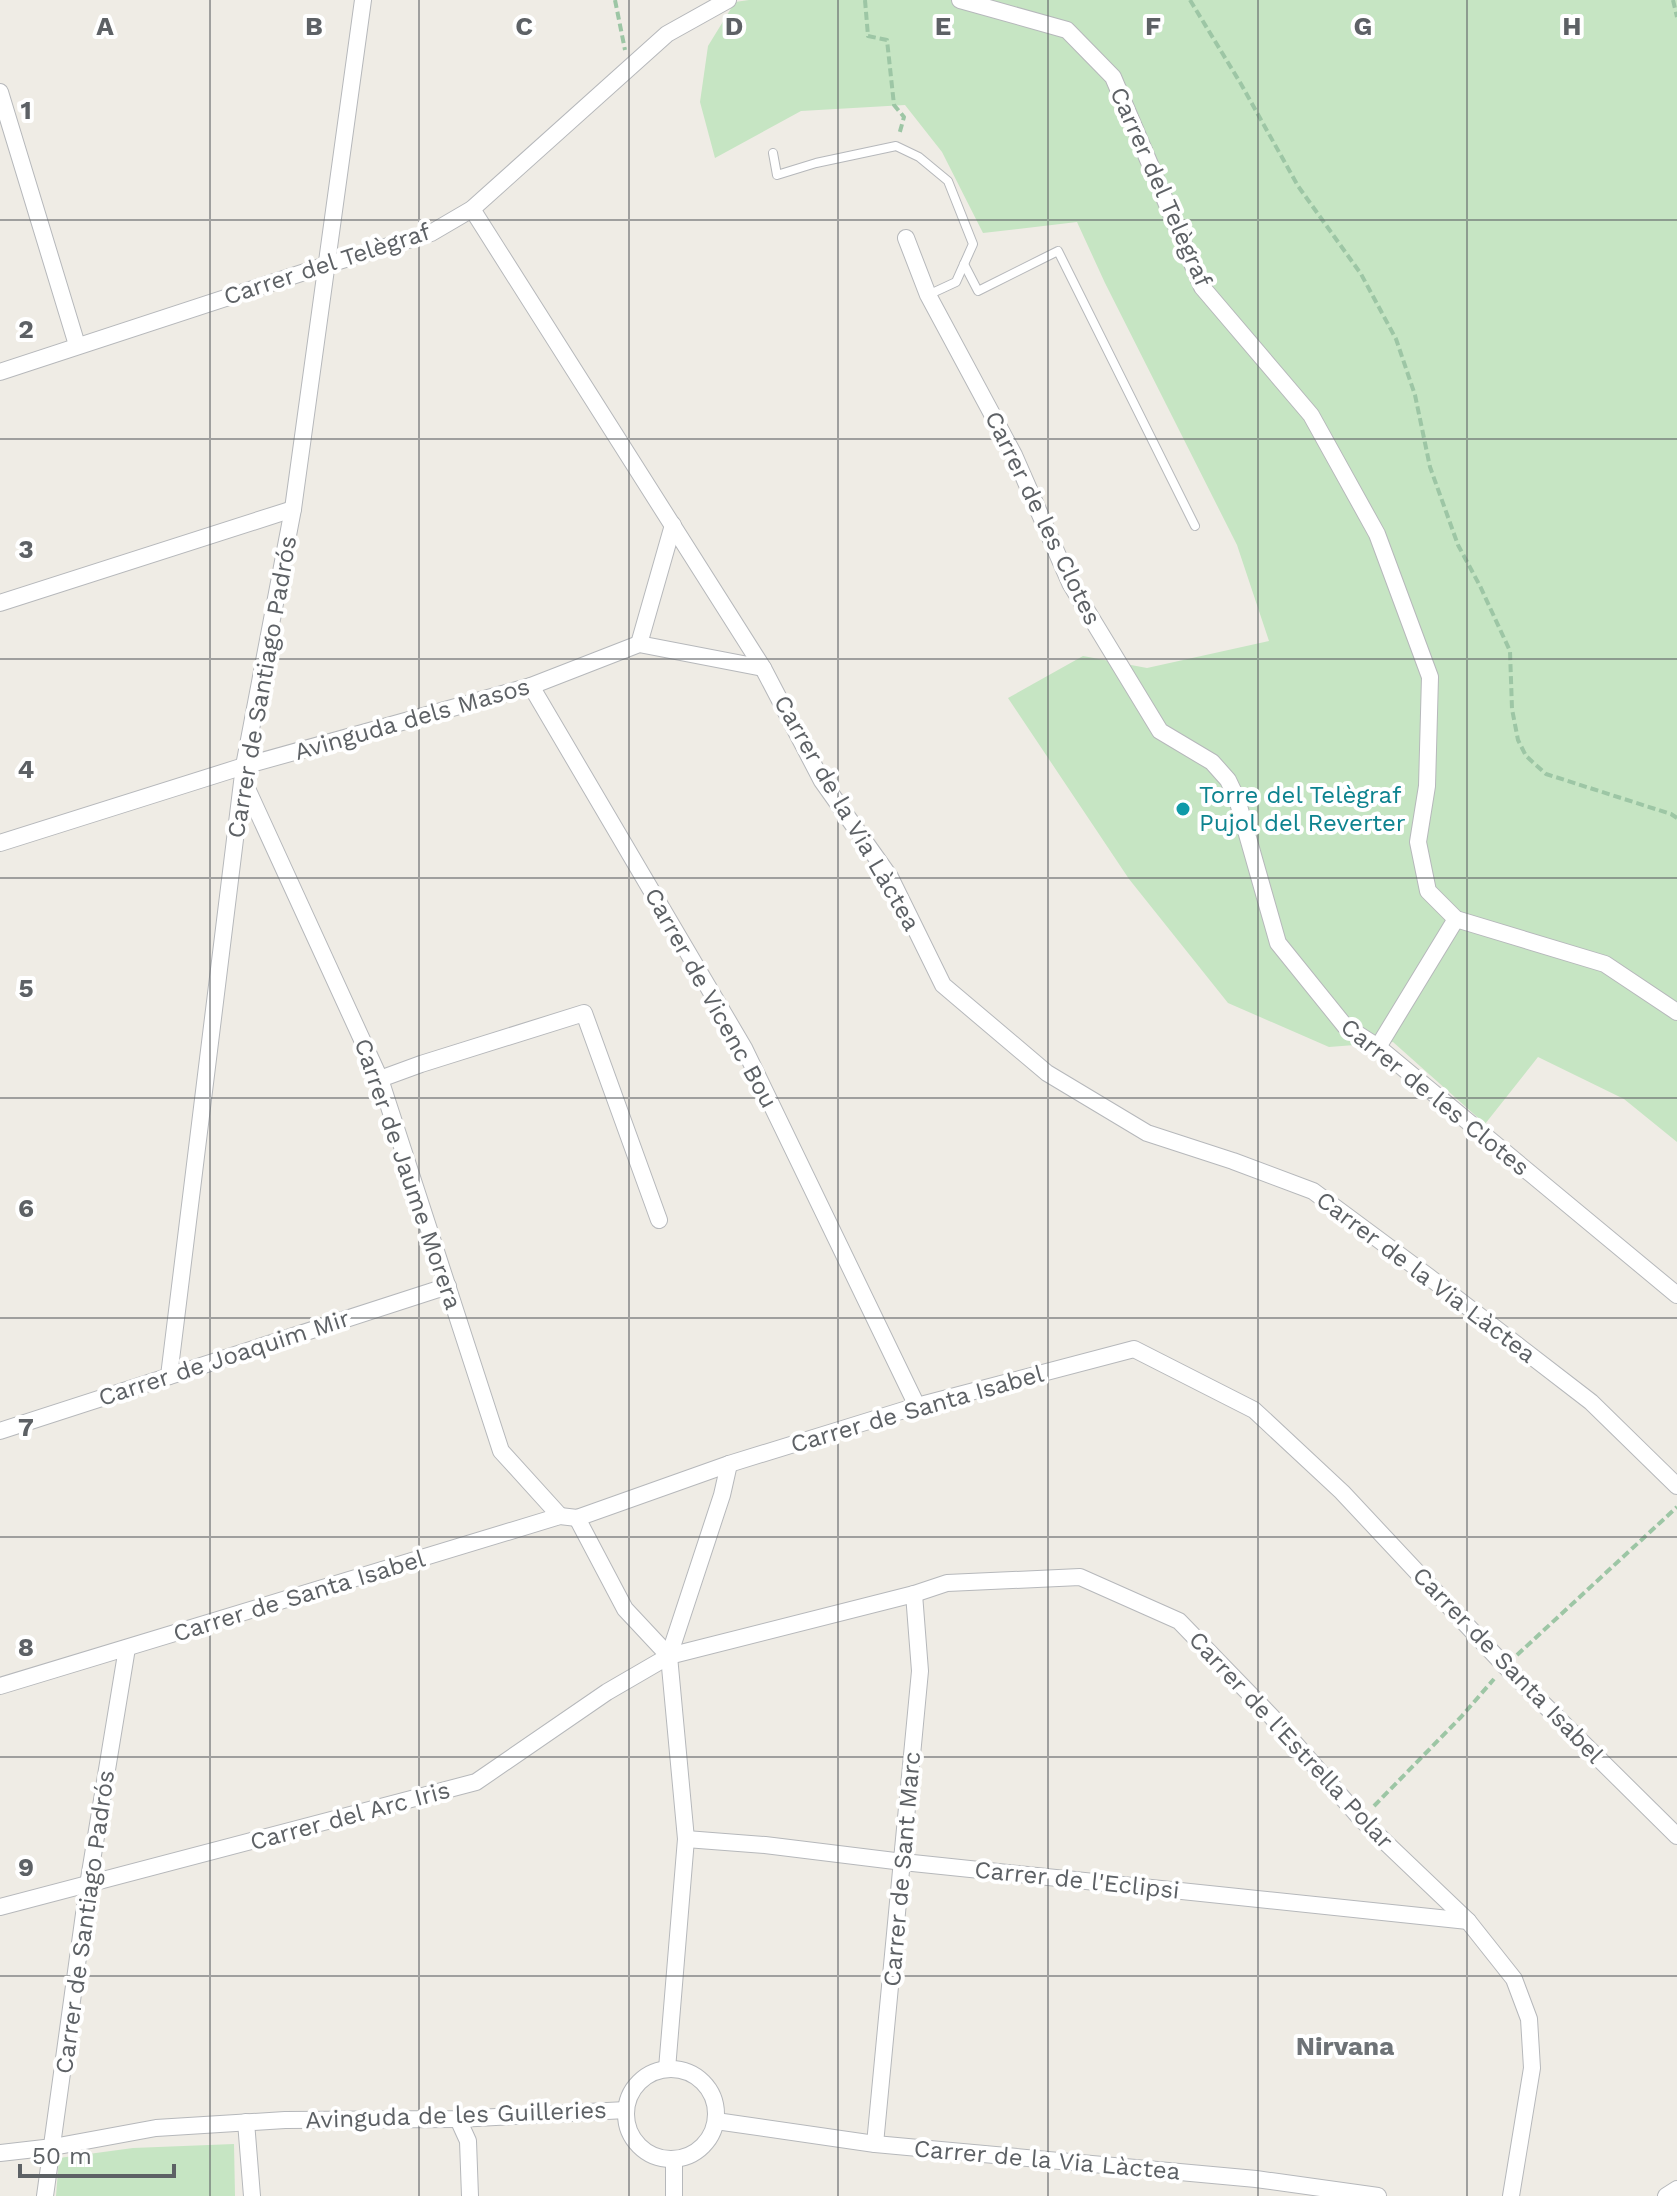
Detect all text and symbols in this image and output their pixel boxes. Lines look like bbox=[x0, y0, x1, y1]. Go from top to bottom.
text: A bbox=[96, 11, 114, 41]
text: B bbox=[305, 11, 323, 41]
text: C bbox=[515, 11, 533, 41]
text: D bbox=[725, 11, 743, 41]
text: E bbox=[935, 11, 951, 41]
text: F bbox=[1145, 11, 1161, 41]
text: G bbox=[1354, 11, 1372, 41]
text: H bbox=[1562, 11, 1582, 41]
street label: Carrer del Telègraf bbox=[1104, 83, 1218, 292]
text: 1 bbox=[20, 95, 32, 125]
street label: Carrer del Telègraf bbox=[220, 217, 434, 311]
text: 2 bbox=[18, 314, 34, 344]
street label: Carrer de les Clotes bbox=[979, 407, 1107, 629]
text: 3 bbox=[18, 534, 34, 564]
street label: Carrer de Santiago Padrós bbox=[222, 534, 302, 840]
street label: Avinguda dels Masos bbox=[291, 672, 533, 766]
street label: Carrer de la Via Làctea bbox=[768, 690, 926, 936]
text: 4 bbox=[18, 754, 35, 784]
place label: Torre del Telègraf Pujol del Reverter bbox=[1199, 781, 1406, 837]
marker: Torre del Telègraf Pujol del Reverter bbox=[1174, 800, 1192, 818]
street label: Carrer de Vicenc Bou bbox=[639, 883, 783, 1113]
text: 5 bbox=[18, 973, 34, 1003]
street label: Carrer de les Clotes bbox=[1335, 1012, 1535, 1182]
street label: Carrer de Jaume Morera bbox=[348, 1035, 468, 1313]
street label: Carrer de la Via Làctea bbox=[1311, 1185, 1541, 1369]
text: 6 bbox=[18, 1193, 34, 1223]
street label: Carrer de Joaquim Mir bbox=[95, 1304, 353, 1412]
street label: Carrer de Santa Isabel bbox=[787, 1359, 1047, 1459]
text: 7 bbox=[18, 1412, 34, 1442]
street label: Carrer de Santa Isabel bbox=[170, 1544, 429, 1648]
street label: Carrer de Santa Isabel bbox=[1407, 1561, 1609, 1769]
street label: Carrer de l'Estrella Polar bbox=[1183, 1626, 1399, 1855]
text: 8 bbox=[18, 1632, 34, 1662]
street label: Carrer de Sant Marc bbox=[878, 1750, 926, 1988]
street label: Carrer de Santiago Padrós bbox=[50, 1768, 120, 2076]
street label: Carrer del Arc Iris bbox=[247, 1776, 453, 1856]
text: 9 bbox=[18, 1852, 34, 1882]
street label: Carrer de l'Eclipsi bbox=[973, 1855, 1181, 1905]
district label: Nirvana bbox=[1296, 2031, 1394, 2061]
street label: Avinguda de les Guilleries bbox=[305, 2096, 607, 2134]
scale bar bbox=[20, 2128, 174, 2178]
street label: Carrer de la Via Làctea bbox=[913, 2134, 1181, 2186]
text: 50 m bbox=[32, 2142, 92, 2170]

